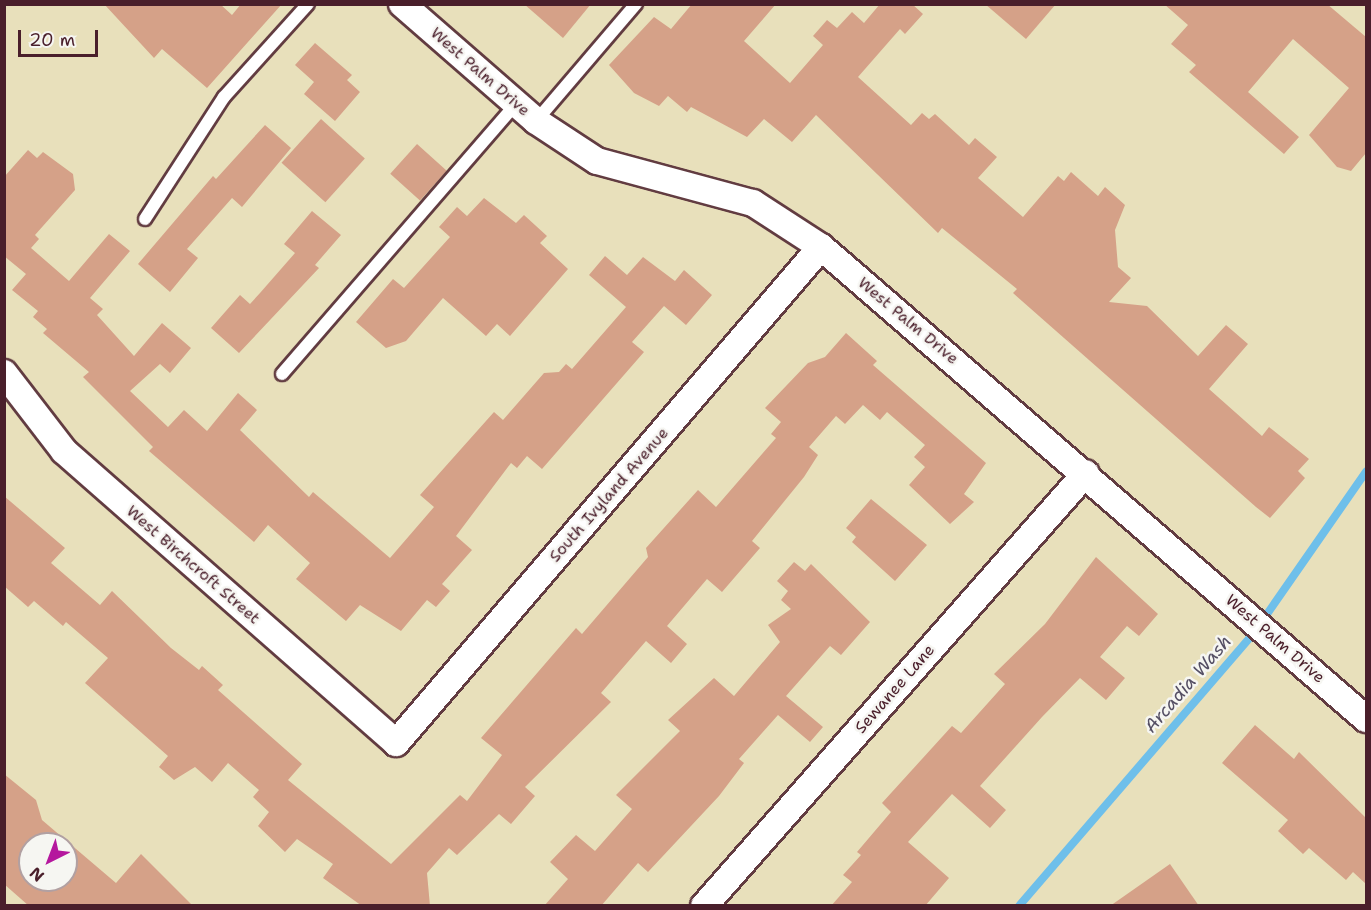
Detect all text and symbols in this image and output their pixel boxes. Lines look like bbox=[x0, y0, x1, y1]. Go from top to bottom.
scale bar bbox=[21, 18, 100, 56]
street label: West Palm Drive bbox=[426, 24, 534, 120]
text: 20 m bbox=[29, 28, 75, 52]
street label: West Palm Drive bbox=[854, 273, 962, 369]
street label: South Ivyland Avenue bbox=[545, 424, 673, 566]
street label: West Birchcroft Street bbox=[122, 502, 264, 628]
street label: West Palm Drive bbox=[1221, 591, 1329, 687]
water label: Arcadia Wash bbox=[1140, 631, 1236, 737]
street label: Sewanee Lane bbox=[851, 641, 939, 737]
north arrow bbox=[18, 832, 78, 892]
text: N bbox=[25, 862, 49, 886]

